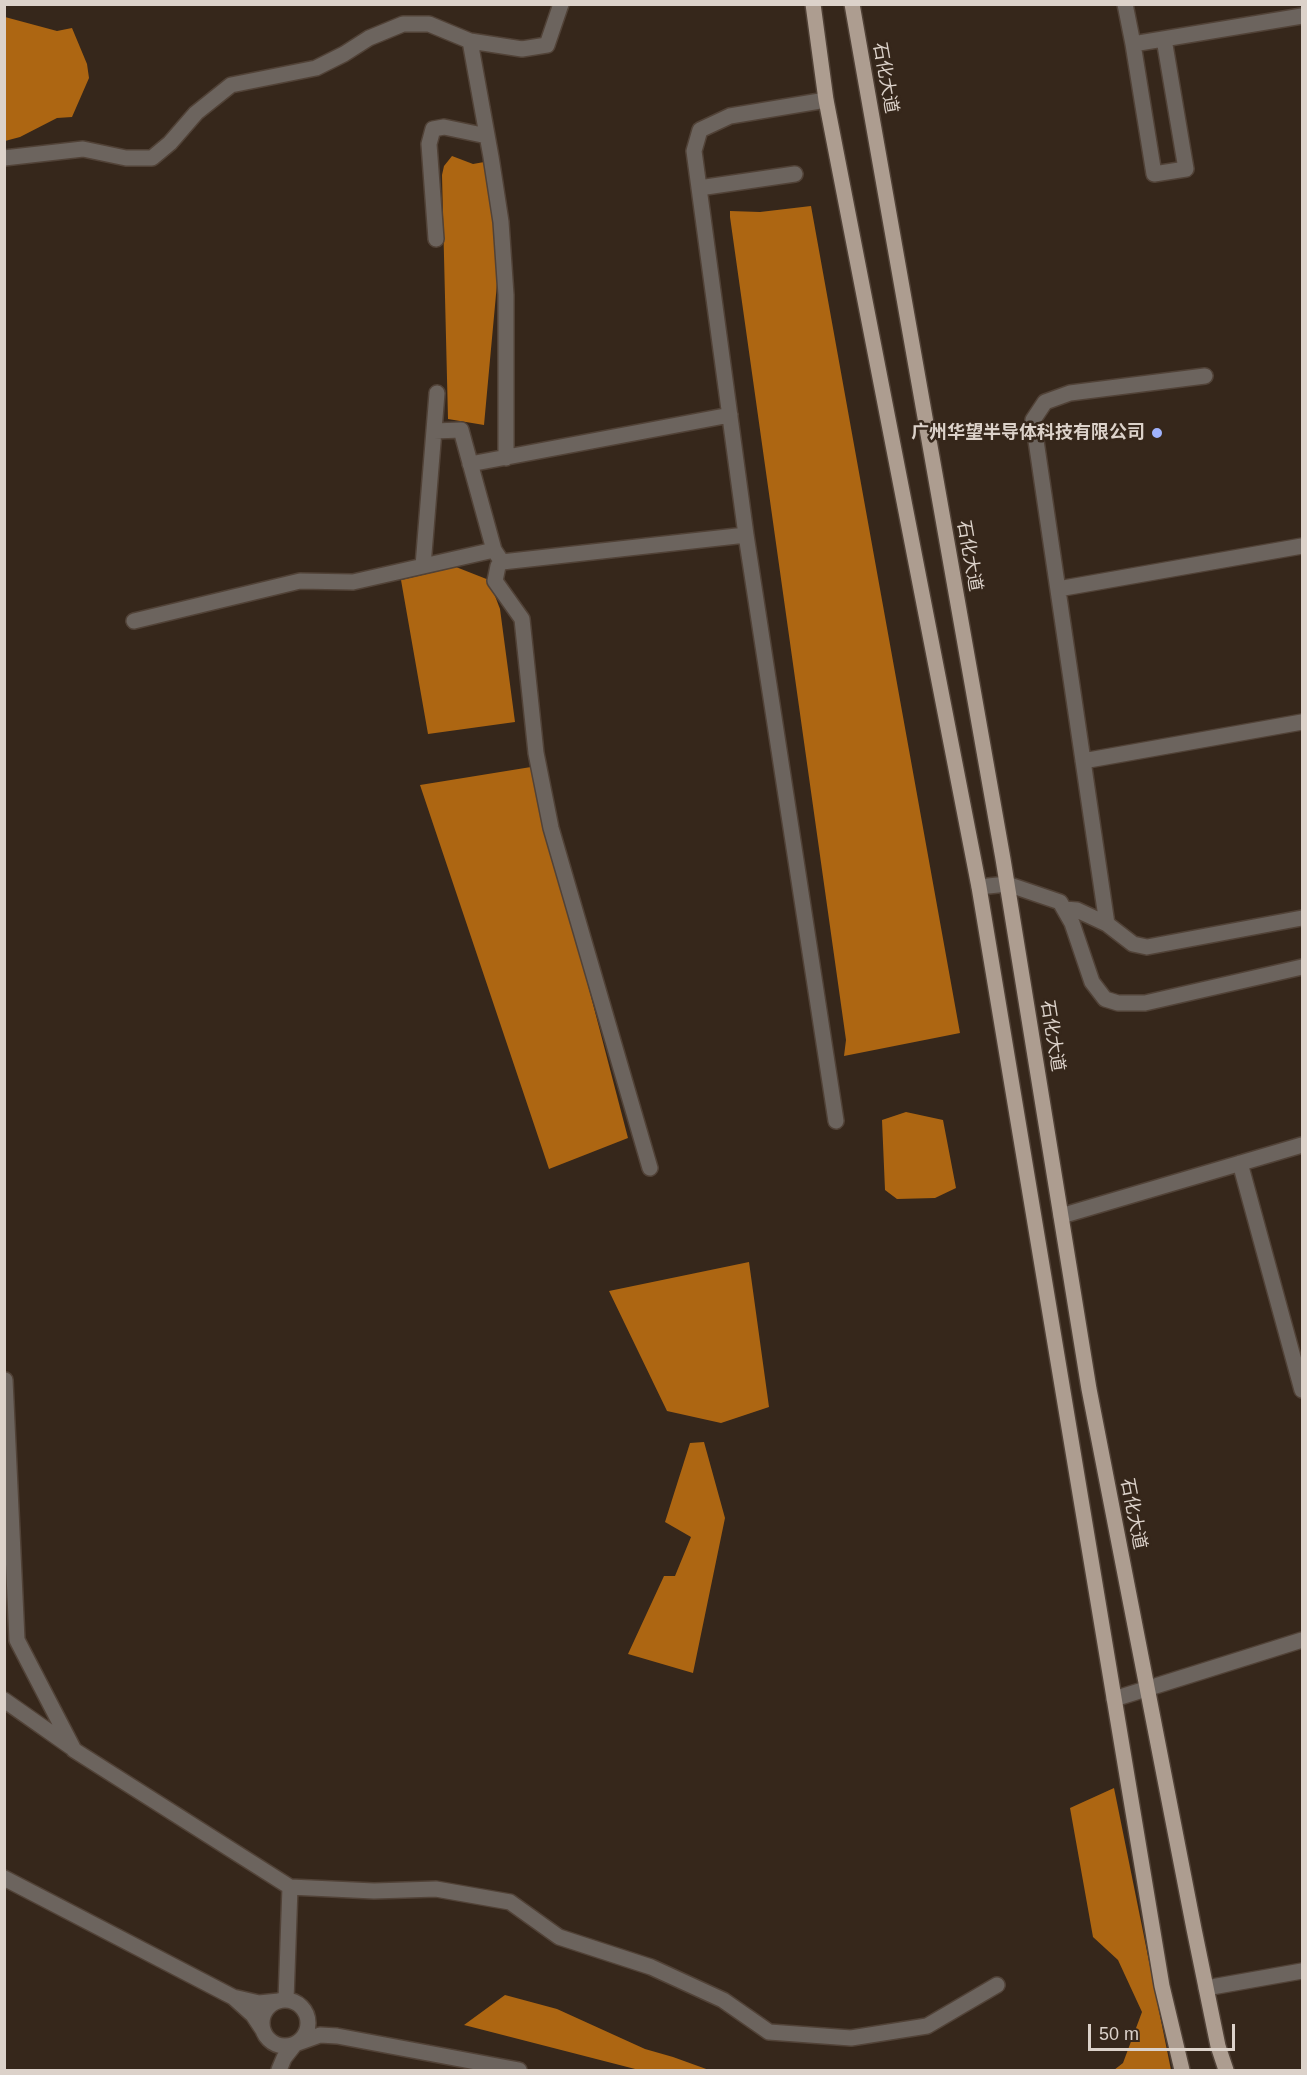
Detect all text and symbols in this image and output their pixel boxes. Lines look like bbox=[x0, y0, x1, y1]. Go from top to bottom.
street label: 石化大道 bbox=[868, 41, 902, 115]
place label: 广州华望半导体科技有限公司 bbox=[911, 422, 1145, 444]
marker: 广州华望半导体科技有限公司 bbox=[1150, 426, 1164, 440]
street label: 石化大道 bbox=[952, 519, 986, 593]
street label: 石化大道 bbox=[1036, 999, 1068, 1073]
street label: 石化大道 bbox=[1116, 1477, 1150, 1551]
scale bar bbox=[1091, 2012, 1238, 2050]
text: 50 m bbox=[1099, 2024, 1139, 2044]

